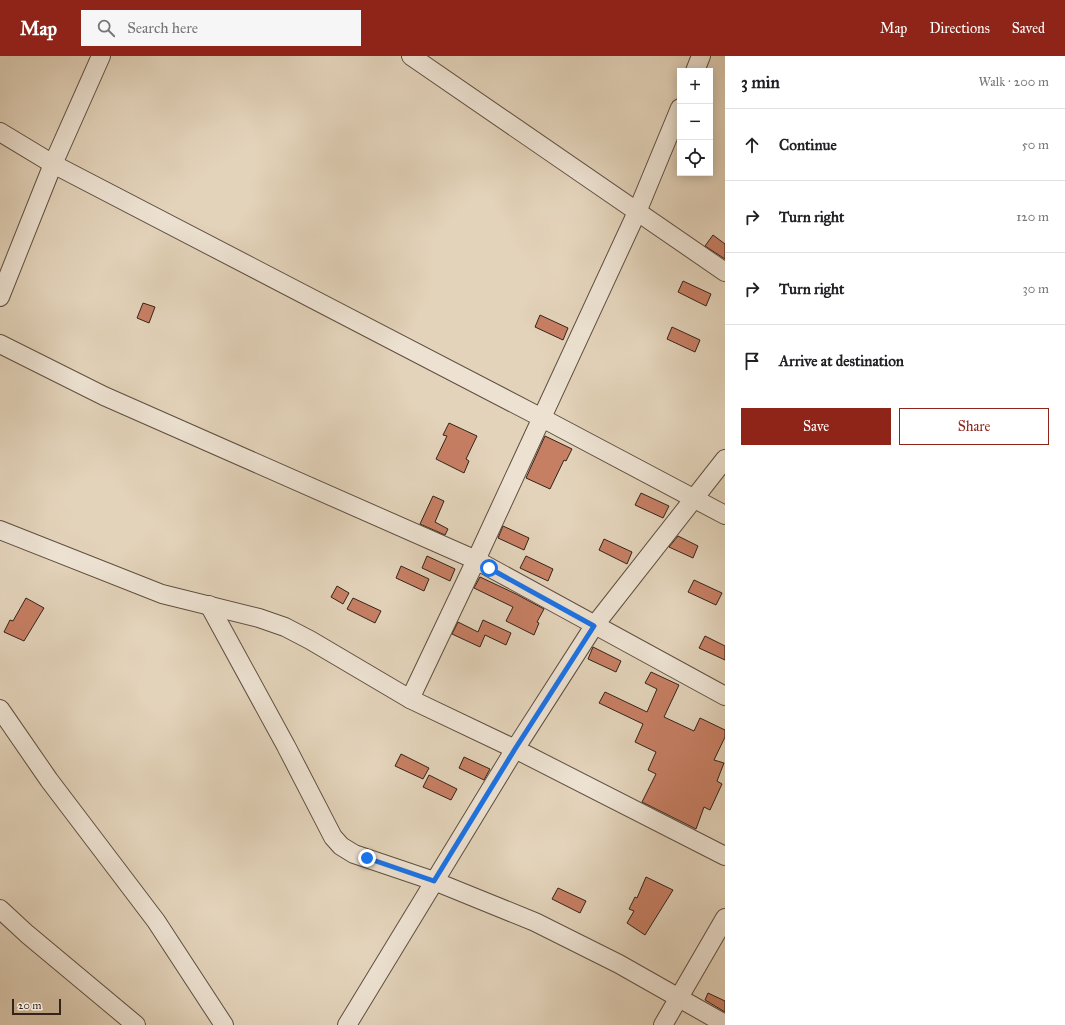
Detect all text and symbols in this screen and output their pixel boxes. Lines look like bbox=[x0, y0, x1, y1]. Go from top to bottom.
search box bbox=[81, 10, 361, 46]
text: Map bbox=[20, 17, 57, 40]
icon: search bbox=[95, 17, 117, 39]
text: Search here bbox=[127, 19, 198, 37]
text: Map bbox=[880, 20, 907, 37]
text: Directions bbox=[929, 20, 990, 37]
text: Saved bbox=[1012, 20, 1045, 37]
map controls bbox=[677, 68, 713, 176]
button: + bbox=[677, 68, 713, 104]
text: 3 min bbox=[741, 72, 780, 93]
text: Walk · 200 m bbox=[979, 74, 1049, 90]
button: − bbox=[677, 104, 713, 140]
icon: ahead bbox=[741, 134, 763, 156]
text: Continue bbox=[779, 136, 837, 154]
text: 50 m bbox=[1022, 137, 1049, 153]
button: locate bbox=[677, 140, 713, 176]
icon: right bbox=[741, 206, 763, 228]
text: Turn right bbox=[779, 208, 844, 226]
text: 120 m bbox=[1016, 209, 1049, 225]
icon: right bbox=[741, 278, 763, 300]
text: Turn right bbox=[779, 280, 844, 298]
text: 30 m bbox=[1023, 281, 1049, 297]
icon: arrive bbox=[741, 350, 763, 372]
text: Arrive at destination bbox=[779, 352, 904, 370]
button: Save bbox=[741, 408, 891, 445]
button: Share bbox=[899, 408, 1049, 445]
route start bbox=[480, 559, 498, 577]
route end bbox=[358, 849, 376, 867]
scale bar bbox=[12, 997, 61, 1016]
text: 20 m bbox=[18, 999, 41, 1012]

